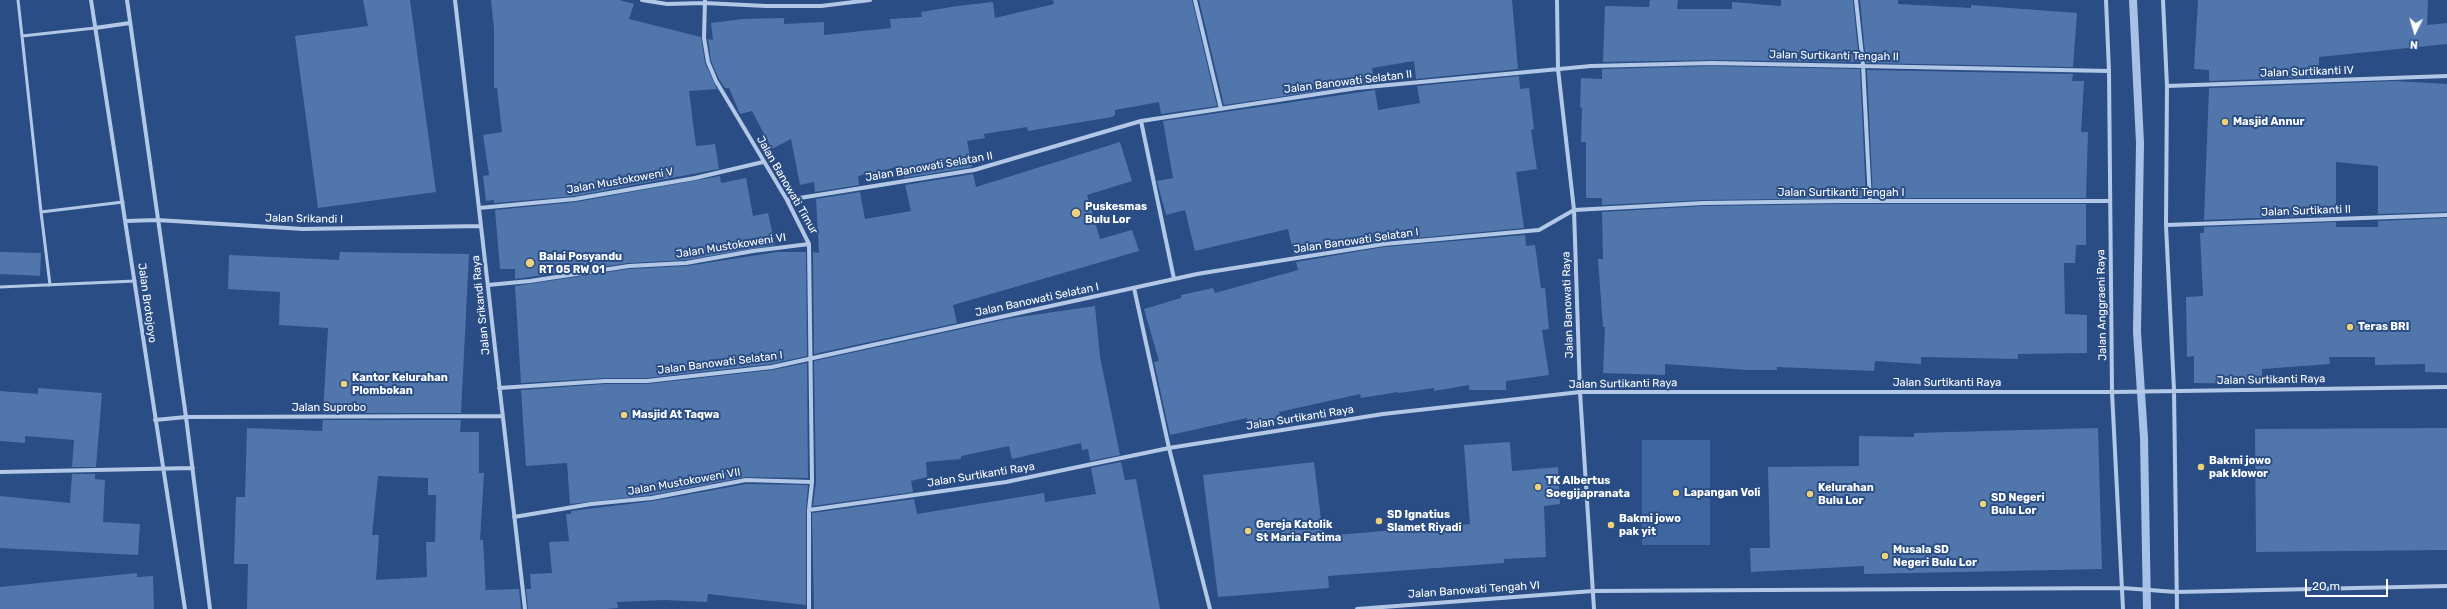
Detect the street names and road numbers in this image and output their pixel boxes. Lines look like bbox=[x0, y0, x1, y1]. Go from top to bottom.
street label: Jalan Surtikanti Tengah II bbox=[1769, 48, 1899, 64]
street label: Jalan Surtikanti IV bbox=[2260, 64, 2354, 80]
street label: Jalan Banowati Selatan II bbox=[1283, 68, 1413, 96]
street label: Jalan Banowati Timur bbox=[753, 134, 821, 236]
street label: Jalan Banowati Selatan II bbox=[864, 149, 994, 185]
street label: Jalan Mustokoweni V bbox=[566, 165, 674, 197]
street label: Jalan Surtikanti Tengah I bbox=[1778, 186, 1904, 200]
street label: Jalan Surtikanti II bbox=[2261, 203, 2351, 219]
street label: Jalan Srikandi I bbox=[265, 212, 343, 226]
street label: Jalan Banowati Selatan I bbox=[1293, 226, 1419, 256]
street label: Jalan Mustokoweni VI bbox=[675, 231, 787, 261]
street label: Jalan Anggraeni Raya bbox=[2094, 249, 2110, 361]
street label: Jalan Banowati Raya bbox=[1560, 251, 1576, 359]
street label: Jalan Srikandi Raya bbox=[469, 255, 493, 355]
street label: Jalan Brotojoyo bbox=[135, 262, 159, 344]
street label: Jalan Banowati Selatan I bbox=[974, 280, 1100, 320]
street label: Jalan Banowati Selatan I bbox=[657, 349, 783, 377]
street label: Jalan Surtikanti Raya bbox=[2217, 372, 2325, 388]
street label: Jalan Surtikanti Raya bbox=[1569, 376, 1677, 392]
street label: Jalan Surtikanti Raya bbox=[1893, 376, 2001, 390]
street label: Jalan Suprobo bbox=[292, 401, 366, 415]
street label: Jalan Surtikanti Raya bbox=[1245, 403, 1355, 433]
street label: Jalan Surtikanti Raya bbox=[926, 460, 1036, 490]
street label: Jalan Mustokoweni VII bbox=[627, 466, 741, 498]
street label: Jalan Banowati Tengah VI bbox=[1408, 579, 1540, 601]

